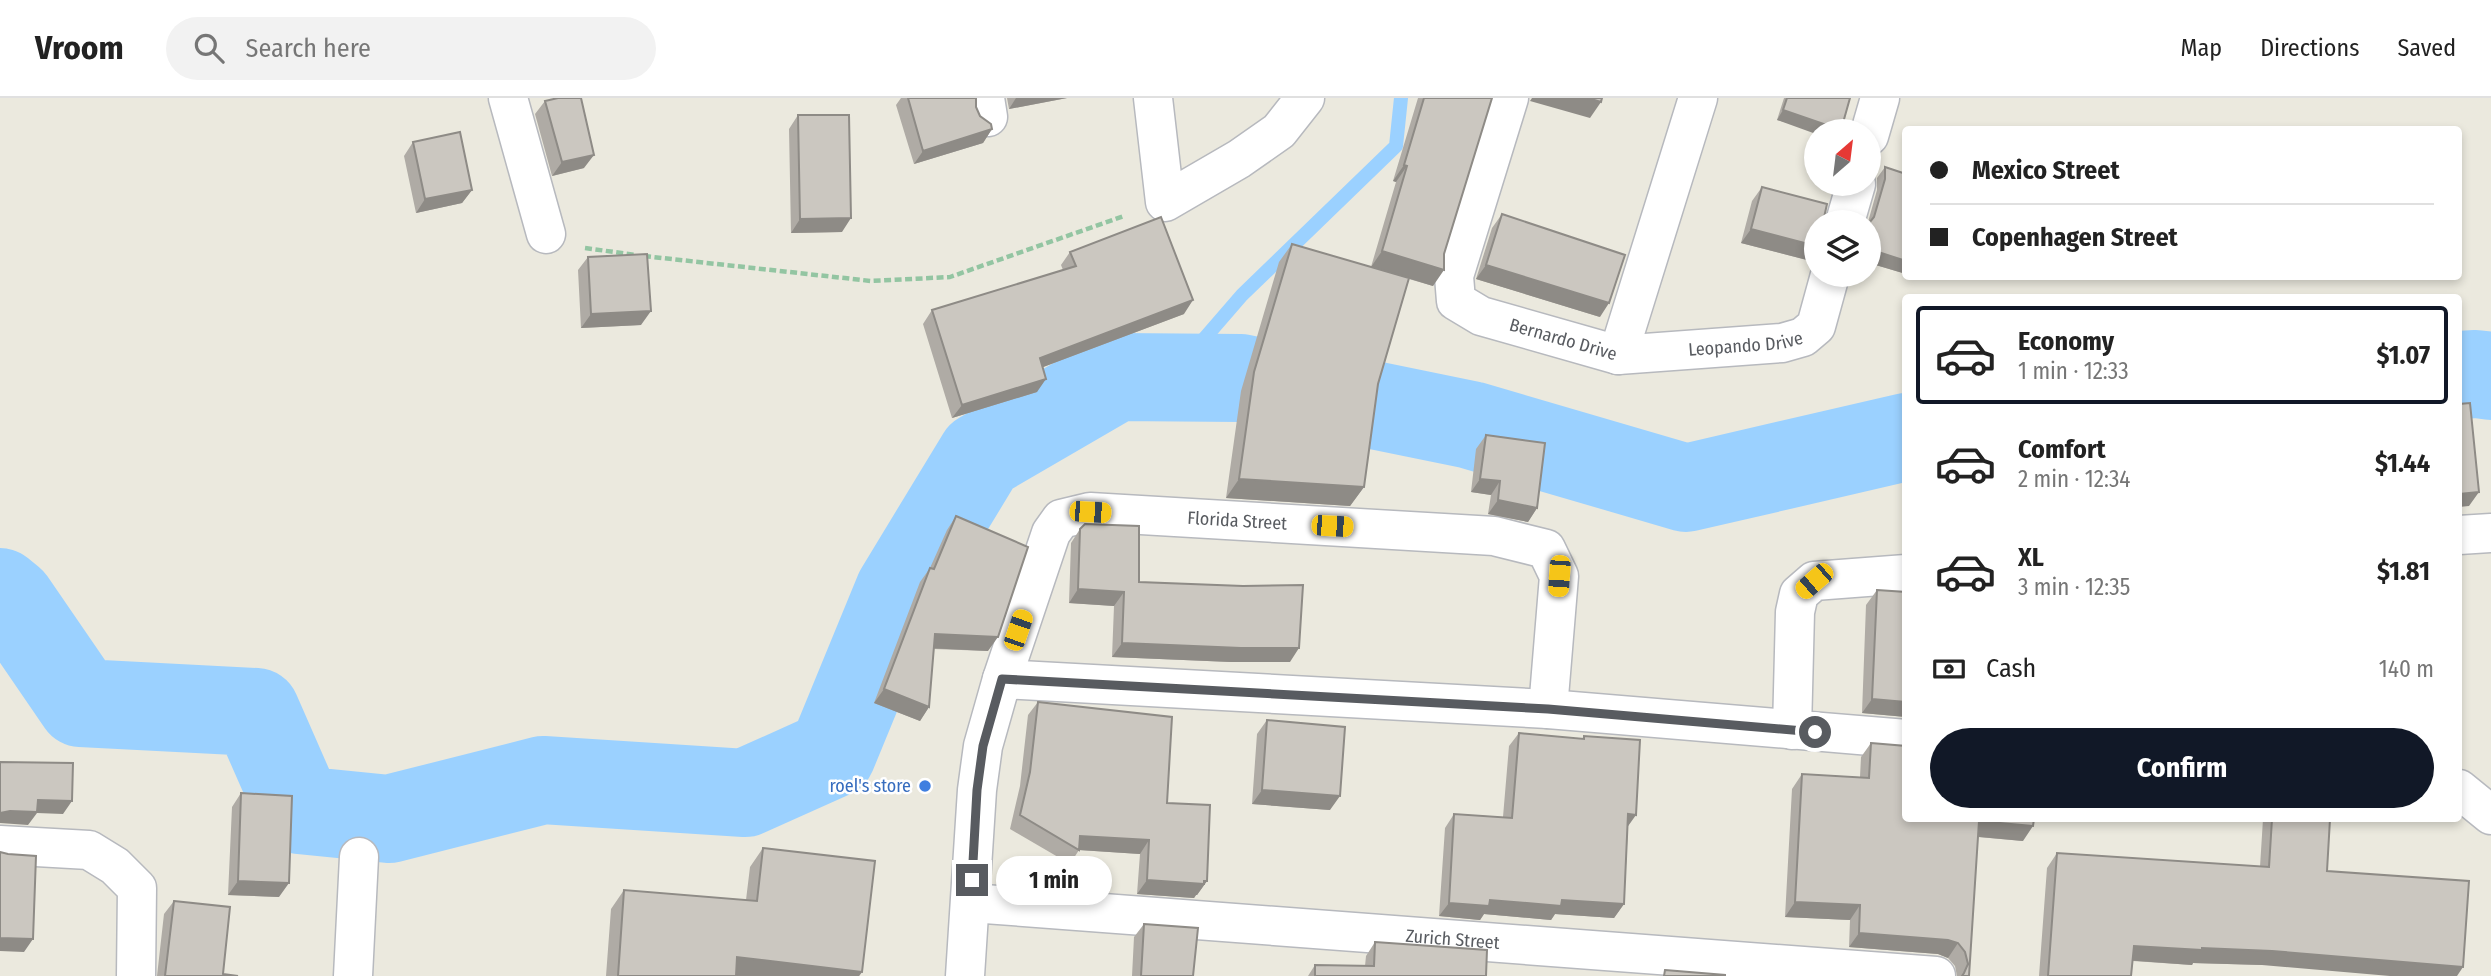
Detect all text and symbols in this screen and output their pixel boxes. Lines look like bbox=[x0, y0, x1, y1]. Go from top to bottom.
search box bbox=[166, 17, 656, 80]
text: Vroom bbox=[35, 28, 124, 68]
icon: search bbox=[190, 29, 228, 67]
text: Search here bbox=[246, 33, 371, 64]
text: Map bbox=[2181, 34, 2222, 62]
text: Directions bbox=[2260, 34, 2359, 62]
text: Saved bbox=[2397, 34, 2456, 62]
north arrow bbox=[1804, 119, 1881, 196]
map controls bbox=[1804, 119, 1881, 287]
text: Mexico Street bbox=[1972, 155, 2120, 186]
button: layers bbox=[1804, 210, 1881, 287]
text: Copenhagen Street bbox=[1972, 222, 2178, 253]
street label: Bernardo Drive bbox=[1507, 314, 1620, 365]
icon: car bbox=[1934, 324, 1997, 387]
text: Economy bbox=[2018, 326, 2114, 357]
street label: Leopando Drive bbox=[1687, 327, 1805, 361]
text: $1.07 bbox=[2377, 340, 2430, 371]
text: 1 min · 12:33 bbox=[2018, 357, 2129, 385]
icon: car bbox=[1934, 432, 1997, 495]
text: Comfort bbox=[2018, 434, 2106, 465]
text: $1.44 bbox=[2375, 448, 2430, 479]
text: 2 min · 12:34 bbox=[2018, 465, 2130, 493]
car bbox=[1069, 500, 1112, 524]
street label: Florida Street bbox=[1187, 507, 1288, 535]
car bbox=[1311, 514, 1354, 538]
icon: car bbox=[1934, 540, 1997, 603]
text: XL bbox=[2018, 542, 2044, 573]
car bbox=[1548, 554, 1571, 598]
text: $1.81 bbox=[2377, 556, 2430, 587]
car bbox=[1792, 559, 1837, 603]
text: 3 min · 12:35 bbox=[2018, 573, 2130, 601]
car bbox=[1002, 607, 1035, 653]
icon: cash bbox=[1930, 650, 1968, 688]
text: Cash bbox=[1986, 653, 2036, 684]
text: 140 m bbox=[2379, 655, 2434, 683]
route start bbox=[1799, 716, 1831, 748]
button: Confirm bbox=[1930, 728, 2434, 808]
place label: roel's store bbox=[830, 775, 911, 797]
marker: roel's store bbox=[917, 778, 933, 794]
callout: 1 min bbox=[996, 856, 1112, 904]
route end bbox=[956, 864, 988, 896]
text: 1 min bbox=[1029, 866, 1079, 894]
street label: Zurich Street bbox=[1405, 925, 1501, 954]

